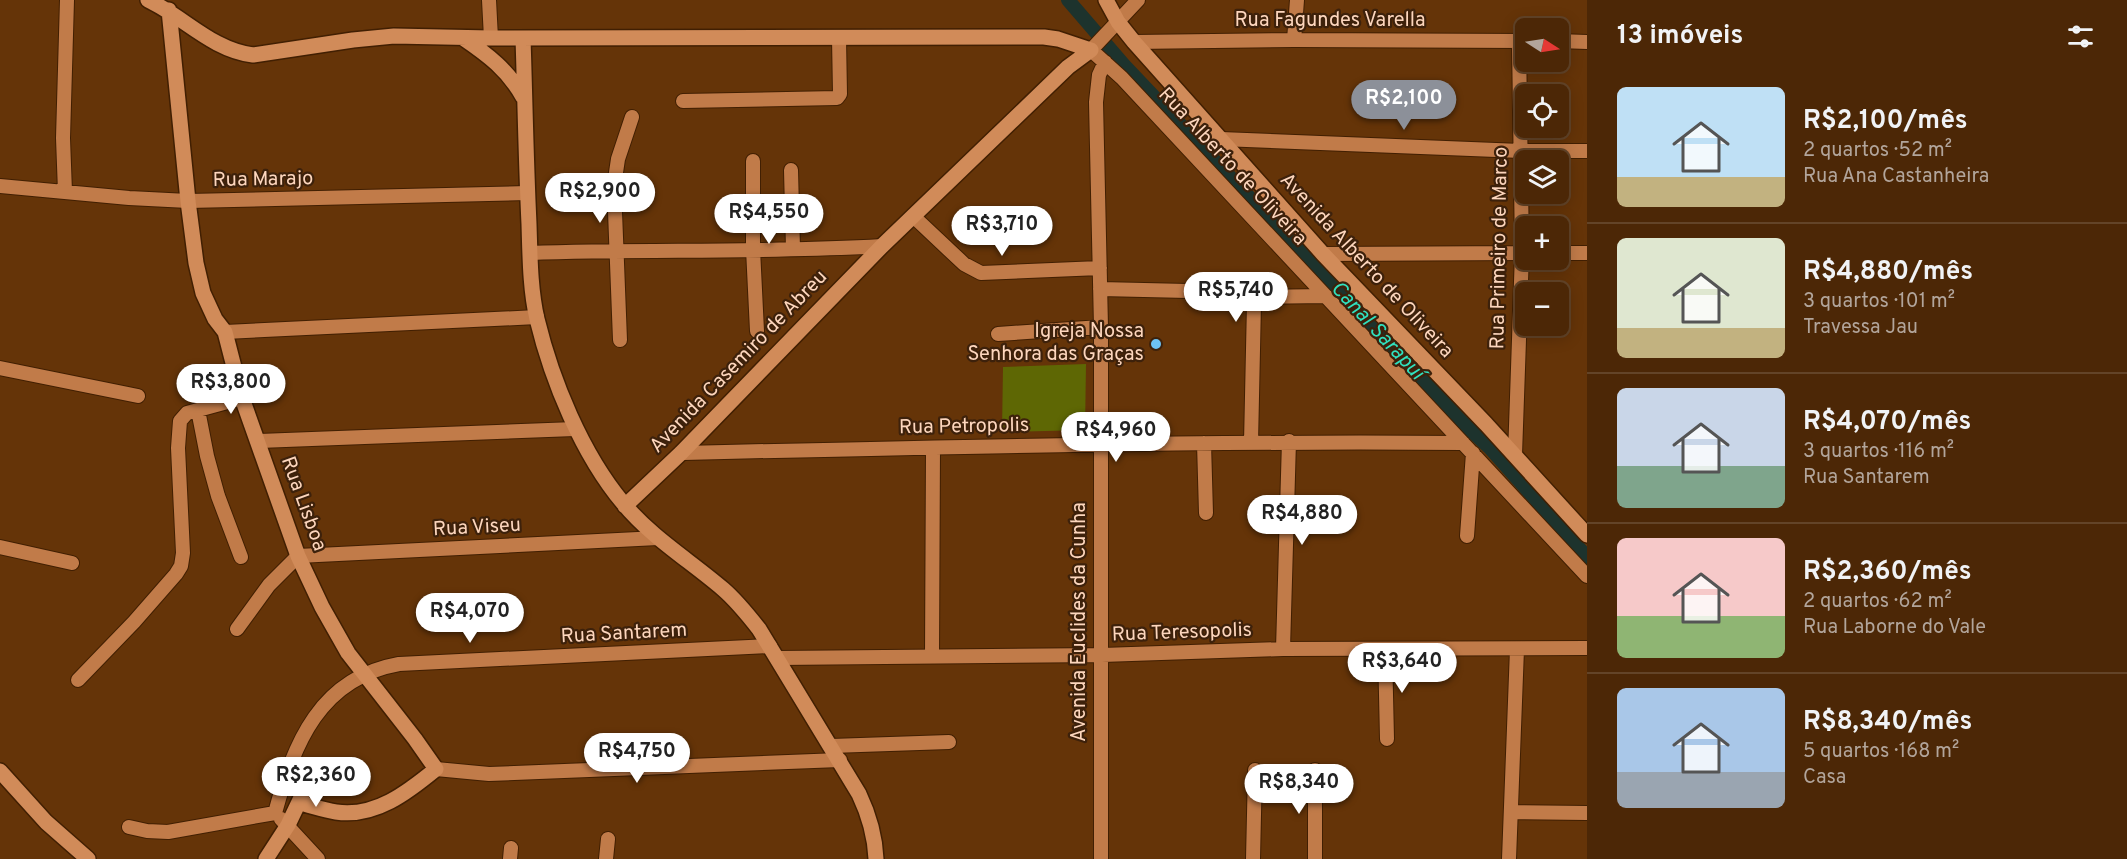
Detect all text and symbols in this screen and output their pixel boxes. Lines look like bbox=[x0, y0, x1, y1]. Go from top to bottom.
street label: Rua Fagundes Varella bbox=[1235, 8, 1425, 34]
north arrow bbox=[1515, 18, 1569, 72]
map controls bbox=[1515, 18, 1569, 336]
text: 13 imóveis bbox=[1617, 20, 1743, 53]
icon: filters bbox=[2064, 20, 2097, 53]
pin: R$2,100 bbox=[1349, 80, 1459, 131]
street label: Rua Alberto de Oliveira bbox=[1152, 82, 1312, 252]
button: locate bbox=[1515, 84, 1569, 138]
text: R$2,100 bbox=[1365, 86, 1443, 112]
text: R$2,100/mês bbox=[1803, 105, 1968, 138]
icon: home bbox=[1665, 111, 1737, 183]
text: 2 quartos · 52 m² bbox=[1803, 138, 1952, 164]
street label: Rua Primeiro de Marco bbox=[1485, 146, 1515, 350]
button: layers bbox=[1515, 150, 1569, 204]
text: Rua Ana Castanheira bbox=[1803, 164, 1989, 190]
street label: Rua Marajo bbox=[212, 166, 314, 194]
street label: Avenida Alberto de Oliveira bbox=[1273, 168, 1459, 364]
pin: R$2,900 bbox=[545, 173, 655, 224]
text: R$2,900 bbox=[559, 179, 641, 205]
pin: R$4,550 bbox=[714, 194, 824, 245]
text: R$4,550 bbox=[728, 200, 810, 226]
pin: R$3,710 bbox=[947, 206, 1057, 257]
text: R$3,710 bbox=[966, 212, 1038, 238]
button: + bbox=[1515, 216, 1569, 270]
text: R$4,880/mês bbox=[1803, 256, 1973, 289]
icon: home bbox=[1665, 262, 1737, 334]
street label: Avenida Casemiro de Abreu bbox=[644, 265, 834, 459]
pin: R$5,740 bbox=[1181, 272, 1291, 323]
water label: Canal Sarapuí bbox=[1324, 276, 1433, 390]
text: R$5,740 bbox=[1198, 278, 1274, 304]
button: − bbox=[1515, 282, 1569, 336]
text: 3 quartos · 101 m² bbox=[1803, 289, 1955, 315]
text: Travessa Jau bbox=[1803, 315, 1918, 341]
place label: Igreja Nossa Senhora das Graças bbox=[967, 319, 1144, 368]
marker: Igreja Nossa Senhora das Graças bbox=[1149, 337, 1163, 351]
pin: R$3,800 bbox=[176, 364, 286, 415]
text: R$3,800 bbox=[190, 370, 272, 396]
text: R$4,070/mês bbox=[1803, 406, 1971, 439]
pin: R$4,960 bbox=[1061, 412, 1171, 463]
icon: home bbox=[1665, 412, 1737, 484]
street label: Rua Petropolis bbox=[899, 413, 1029, 441]
text: R$4,960 bbox=[1075, 418, 1157, 444]
text: 3 quartos · 116 m² bbox=[1803, 439, 1954, 465]
street label: Rua Lisboa bbox=[274, 453, 332, 555]
text: Rua Santarem bbox=[1803, 465, 1930, 491]
pin: R$4,880 bbox=[1247, 495, 1357, 546]
text: R$4,880 bbox=[1261, 501, 1343, 527]
street label: Avenida Euclides da Cunha bbox=[1067, 502, 1093, 742]
street label: Rua Viseu bbox=[432, 513, 522, 543]
text: R$2,360/mês bbox=[1803, 556, 1972, 589]
icon: home bbox=[1665, 562, 1737, 634]
text: 2 quartos · 62 m² bbox=[1803, 589, 1952, 615]
pin: R$4,070 bbox=[415, 593, 525, 644]
text: R$4,070 bbox=[430, 599, 510, 625]
text: Rua Laborne do Vale bbox=[1803, 615, 1986, 641]
street label: Rua Santarem bbox=[560, 618, 688, 650]
street label: Rua Teresopolis bbox=[1111, 618, 1253, 648]
pin: R$3,640 bbox=[1347, 643, 1457, 694]
text: R$3,640 bbox=[1362, 649, 1442, 675]
text: R$8,340/mês bbox=[1803, 706, 1972, 739]
icon: home bbox=[1665, 712, 1737, 784]
pin: R$4,750 bbox=[582, 733, 692, 784]
text: R$4,750 bbox=[598, 739, 676, 765]
text: 5 quartos · 168 m² bbox=[1803, 739, 1959, 765]
pin: R$2,360 bbox=[261, 757, 371, 808]
text: R$2,360 bbox=[276, 763, 356, 789]
pin: R$8,340 bbox=[1244, 764, 1354, 815]
text: Casa bbox=[1803, 765, 1846, 791]
text: R$8,340 bbox=[1259, 770, 1339, 796]

